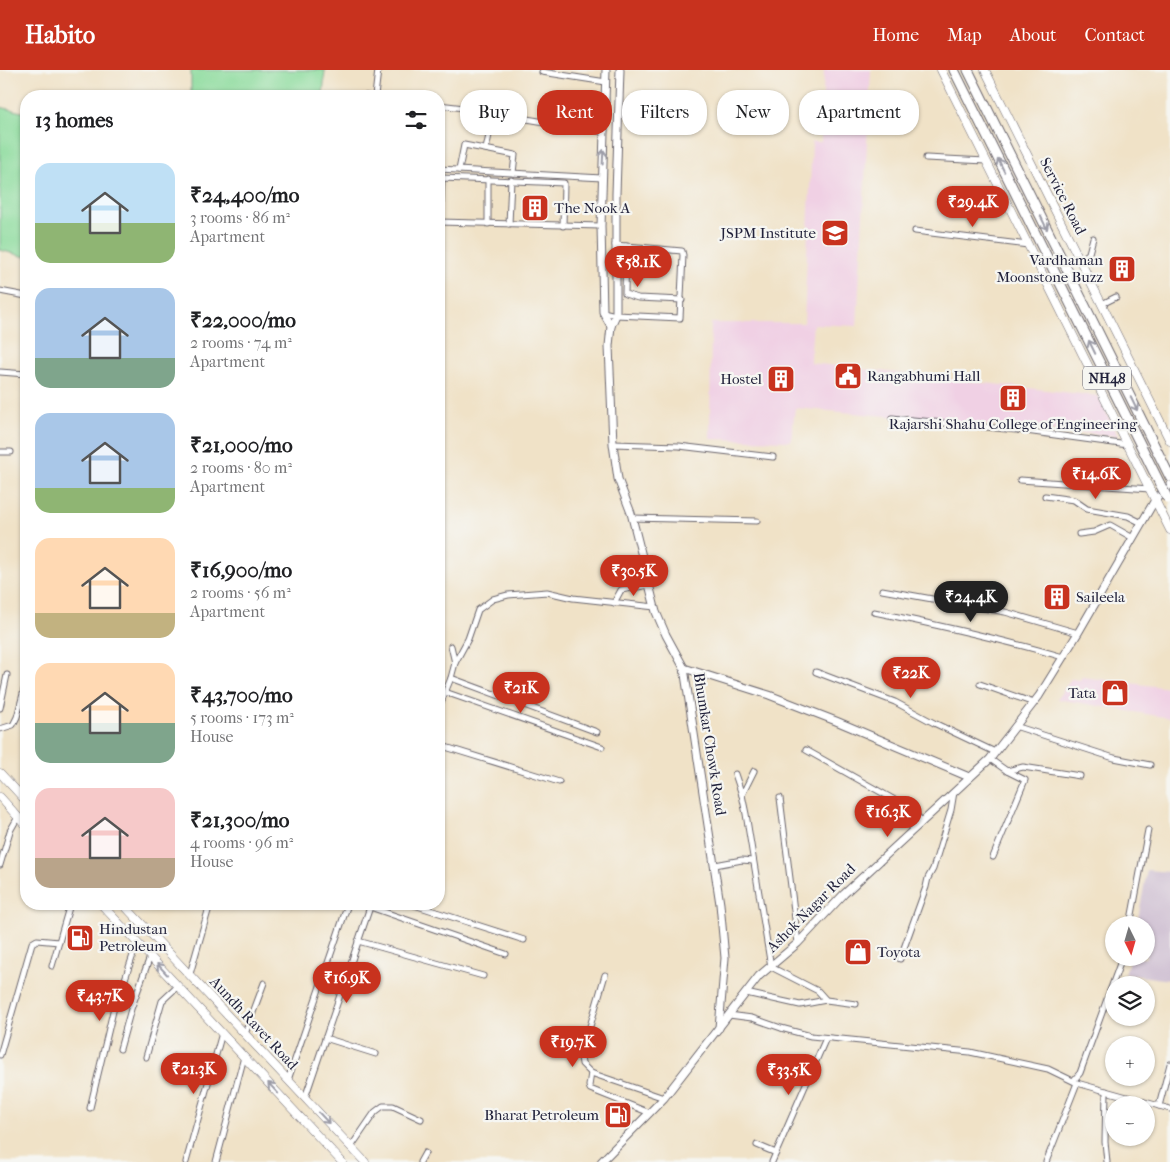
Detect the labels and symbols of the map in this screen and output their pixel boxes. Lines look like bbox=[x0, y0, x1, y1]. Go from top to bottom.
one-way arrow bbox=[599, 149, 608, 165]
street label: Service Road bbox=[1036, 154, 1090, 238]
one-way arrow bbox=[996, 158, 1005, 173]
pin: ₹29.4K bbox=[932, 186, 1014, 228]
building icon: The Nook A bbox=[520, 193, 550, 223]
place label: The Nook A bbox=[554, 199, 631, 217]
one-way arrow bbox=[1039, 216, 1049, 231]
school or university icon: JSPM Institute bbox=[820, 218, 850, 248]
place label: JSPM Institute bbox=[719, 224, 817, 242]
pin: ₹58.1K bbox=[597, 246, 679, 288]
place label: Vardhaman Moonstone Buzz bbox=[996, 251, 1103, 286]
building icon: Vardhaman Moonstone Buzz bbox=[1107, 254, 1137, 284]
one-way arrow bbox=[1086, 340, 1096, 355]
public building icon: Rangabhumi Hall bbox=[833, 361, 863, 391]
building icon: Hostel bbox=[766, 364, 796, 394]
road number: NH48 bbox=[1083, 366, 1131, 390]
place label: Rangabhumi Hall bbox=[867, 367, 980, 385]
place label: Hostel bbox=[720, 370, 762, 388]
building icon: Rajarshi Shahu College of Engineering bbox=[998, 383, 1028, 413]
one-way arrow bbox=[1130, 396, 1139, 411]
place label: Rajarshi Shahu College of Engineering bbox=[889, 415, 1138, 433]
pin: ₹14.6K bbox=[1055, 458, 1137, 500]
pin: ₹30.5K bbox=[593, 554, 675, 597]
pin: ₹24.4K bbox=[930, 580, 1012, 623]
building icon: Saileela bbox=[1042, 582, 1072, 612]
place label: Saileela bbox=[1076, 588, 1126, 606]
pin: ₹22K bbox=[881, 656, 941, 699]
street label: Bhumkar Chowk Road bbox=[690, 671, 730, 817]
pin: ₹21K bbox=[491, 672, 551, 714]
shop icon: Tata bbox=[1100, 678, 1130, 708]
place label: Tata bbox=[1068, 684, 1097, 702]
pin: ₹16.3K bbox=[847, 796, 929, 838]
street label: Ashok Nagar Road bbox=[762, 859, 860, 957]
north arrow bbox=[1105, 916, 1155, 966]
place label: Hindustan Petroleum bbox=[99, 920, 167, 955]
fuel station icon: Hindustan Petroleum bbox=[65, 923, 95, 953]
shop icon: Toyota bbox=[843, 937, 873, 967]
place label: Toyota bbox=[877, 943, 921, 961]
pin: ₹16.9K bbox=[306, 962, 388, 1004]
one-way arrow bbox=[156, 963, 168, 976]
street label: Aundh Ravet Road bbox=[206, 972, 302, 1074]
pin: ₹43.7K bbox=[59, 980, 141, 1022]
pin: ₹19.7K bbox=[532, 1026, 614, 1068]
pin: ₹21.3K bbox=[153, 1052, 235, 1095]
pin: ₹33.5K bbox=[748, 1054, 830, 1096]
one-way arrow bbox=[267, 1082, 279, 1094]
fuel station icon: Bharat Petroleum bbox=[603, 1100, 633, 1130]
place label: Bharat Petroleum bbox=[484, 1106, 600, 1124]
one-way arrow bbox=[318, 1111, 330, 1124]

